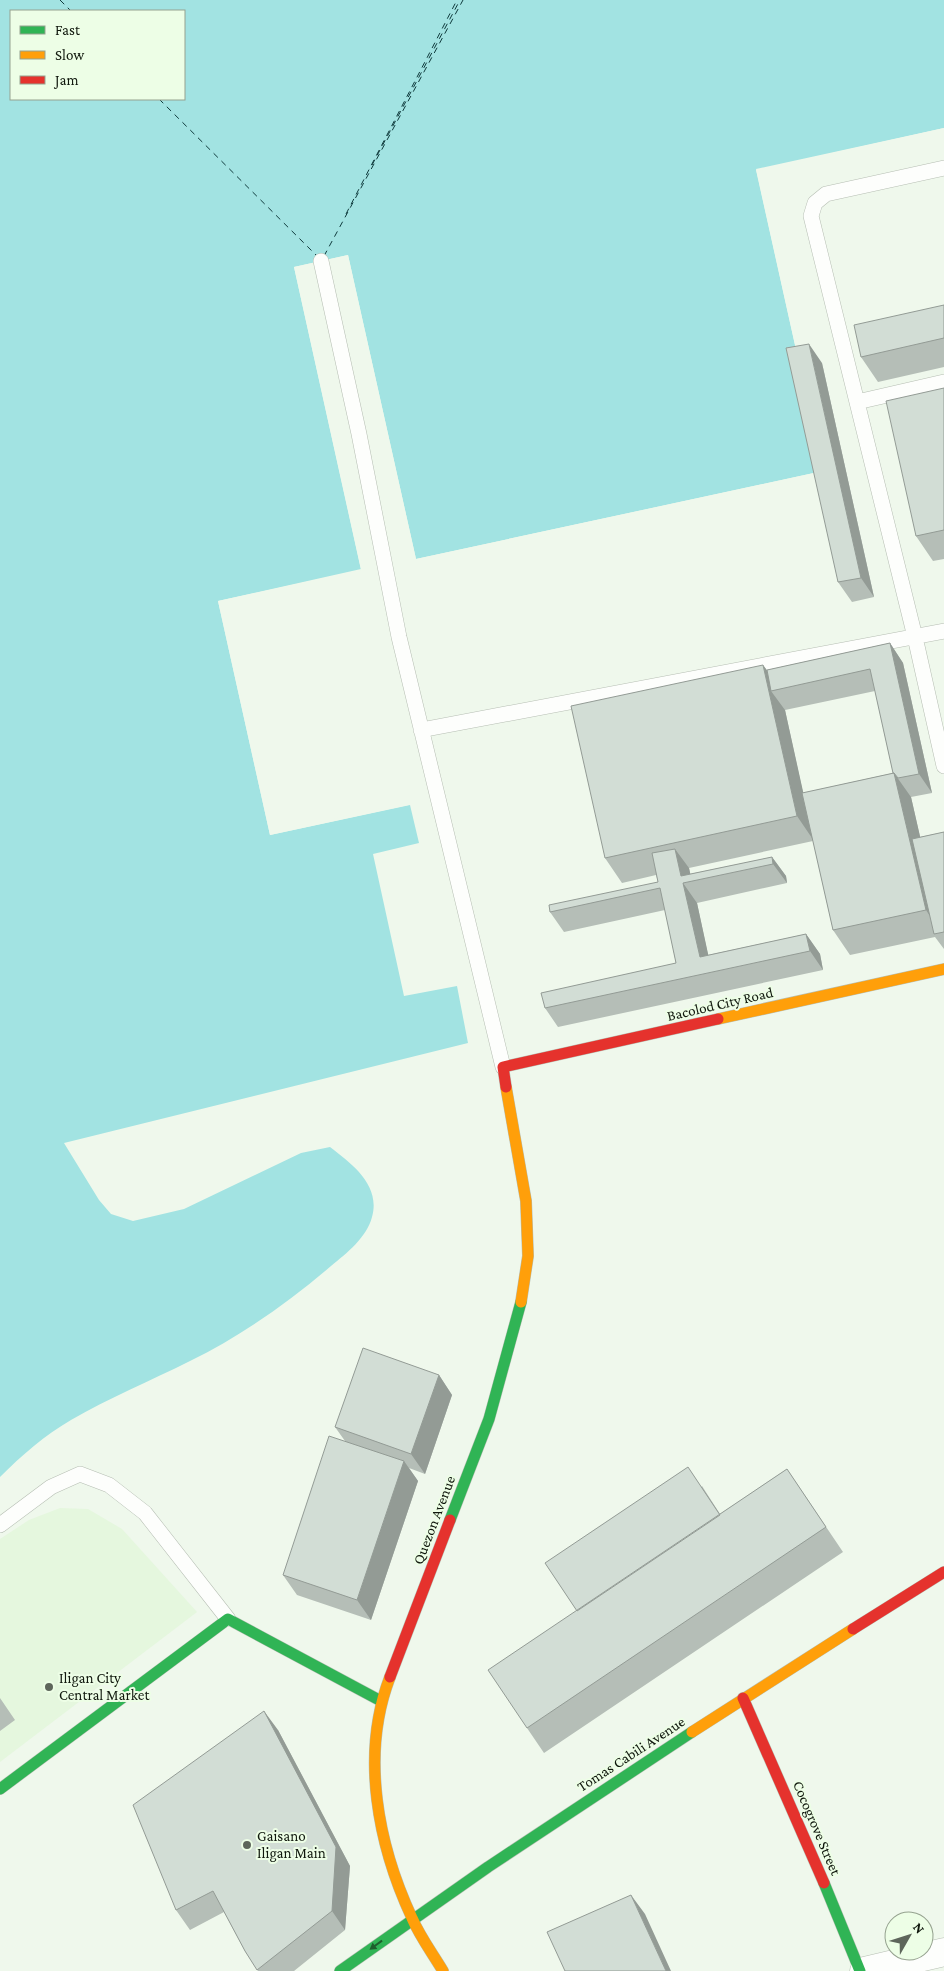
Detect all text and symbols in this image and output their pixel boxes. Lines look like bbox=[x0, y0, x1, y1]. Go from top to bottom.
legend bbox=[10, 10, 185, 100]
text: Fast bbox=[55, 22, 81, 38]
text: Slow bbox=[55, 47, 85, 63]
text: Jam bbox=[53, 72, 78, 89]
street label: Bacolod City Road bbox=[665, 984, 775, 1025]
street label: Quezon Avenue bbox=[410, 1473, 458, 1566]
place label: Iligan City Central Market bbox=[59, 1670, 150, 1703]
marker: Iligan City Central Market bbox=[43, 1681, 55, 1693]
street label: Tomas Cabili Avenue bbox=[574, 1713, 688, 1795]
street label: Cocogrove Street bbox=[789, 1778, 844, 1879]
place label: Gaisano Iligan Main bbox=[257, 1828, 326, 1862]
marker: Gaisano Iligan Main bbox=[241, 1839, 253, 1851]
north arrow bbox=[884, 1911, 934, 1961]
text: N bbox=[910, 1919, 929, 1937]
one-way arrow bbox=[369, 1940, 383, 1950]

